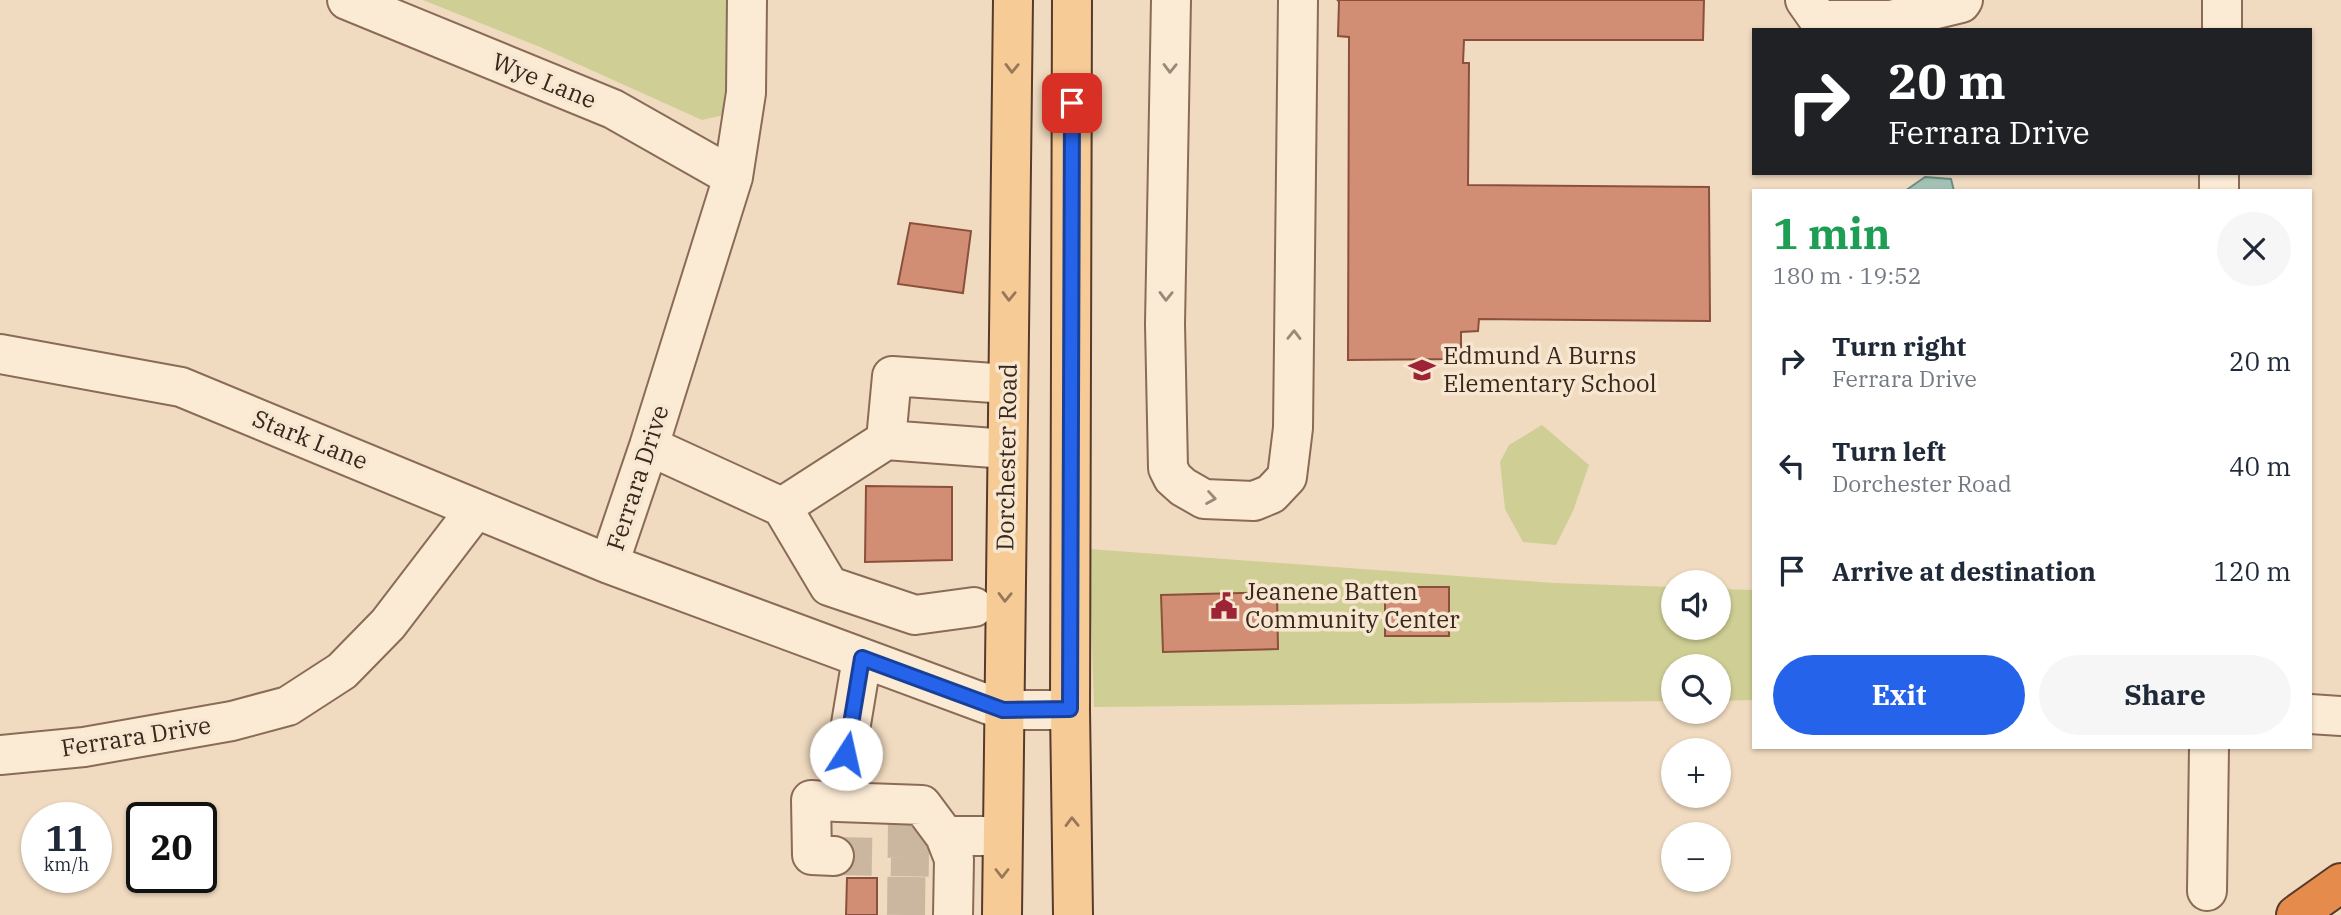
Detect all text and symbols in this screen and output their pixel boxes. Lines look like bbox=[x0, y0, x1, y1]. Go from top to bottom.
street label: Wye Lane bbox=[488, 45, 601, 115]
text: 20 m bbox=[1888, 49, 2006, 112]
icon: right bbox=[1773, 56, 1864, 147]
one-way arrow bbox=[1005, 63, 1020, 74]
one-way arrow bbox=[1162, 63, 1178, 74]
pin bbox=[1042, 73, 1102, 133]
icon: arrive bbox=[1053, 84, 1091, 122]
text: Ferrara Drive bbox=[1888, 111, 2090, 153]
text: 1 min bbox=[1773, 206, 1891, 261]
button: close bbox=[2217, 212, 2291, 286]
text: 180 m · 19:52 bbox=[1773, 260, 1922, 290]
one-way arrow bbox=[1001, 291, 1017, 301]
one-way arrow bbox=[1158, 291, 1174, 301]
one-way arrow bbox=[1286, 329, 1302, 340]
text: Turn right bbox=[1832, 329, 1966, 363]
place label: Edmund A Burns Elementary School bbox=[1443, 339, 1657, 399]
icon: right bbox=[1773, 342, 1811, 380]
text: 20 m bbox=[2229, 344, 2291, 378]
school or university icon: Edmund A Burns Elementary School bbox=[1407, 355, 1437, 385]
street label: Dorchester Road bbox=[988, 363, 1024, 551]
text: Ferrara Drive bbox=[1832, 363, 1977, 393]
street label: Stark Lane bbox=[248, 401, 373, 477]
street label: Ferrara Drive bbox=[598, 401, 676, 555]
text: Turn left bbox=[1832, 434, 1946, 468]
icon: left bbox=[1773, 447, 1811, 485]
text: 40 m bbox=[2229, 449, 2291, 483]
text: Dorchester Road bbox=[1832, 468, 2012, 498]
one-way arrow bbox=[1205, 490, 1217, 505]
icon: arrive bbox=[1773, 552, 1811, 590]
text: Arrive at destination bbox=[1832, 554, 2096, 588]
text: 120 m bbox=[2213, 554, 2291, 588]
map controls bbox=[1661, 570, 1731, 892]
button: sound bbox=[1661, 570, 1731, 640]
place label: Jeanene Batten Community Center bbox=[1245, 575, 1460, 635]
one-way arrow bbox=[997, 591, 1012, 602]
public building icon: Jeanene Batten Community Center bbox=[1209, 591, 1239, 621]
button: search bbox=[1661, 654, 1731, 724]
button: Exit bbox=[1773, 655, 2025, 735]
button: Share bbox=[2039, 655, 2291, 735]
street label: Ferrara Drive bbox=[59, 708, 213, 764]
position arrow bbox=[809, 717, 883, 791]
button: + bbox=[1661, 738, 1731, 808]
speed limit sign: 20 bbox=[126, 802, 217, 893]
text: 11 bbox=[45, 815, 88, 861]
one-way arrow bbox=[1064, 817, 1080, 827]
button: − bbox=[1661, 822, 1731, 892]
text: km/h bbox=[44, 853, 89, 876]
one-way arrow bbox=[994, 868, 1010, 879]

